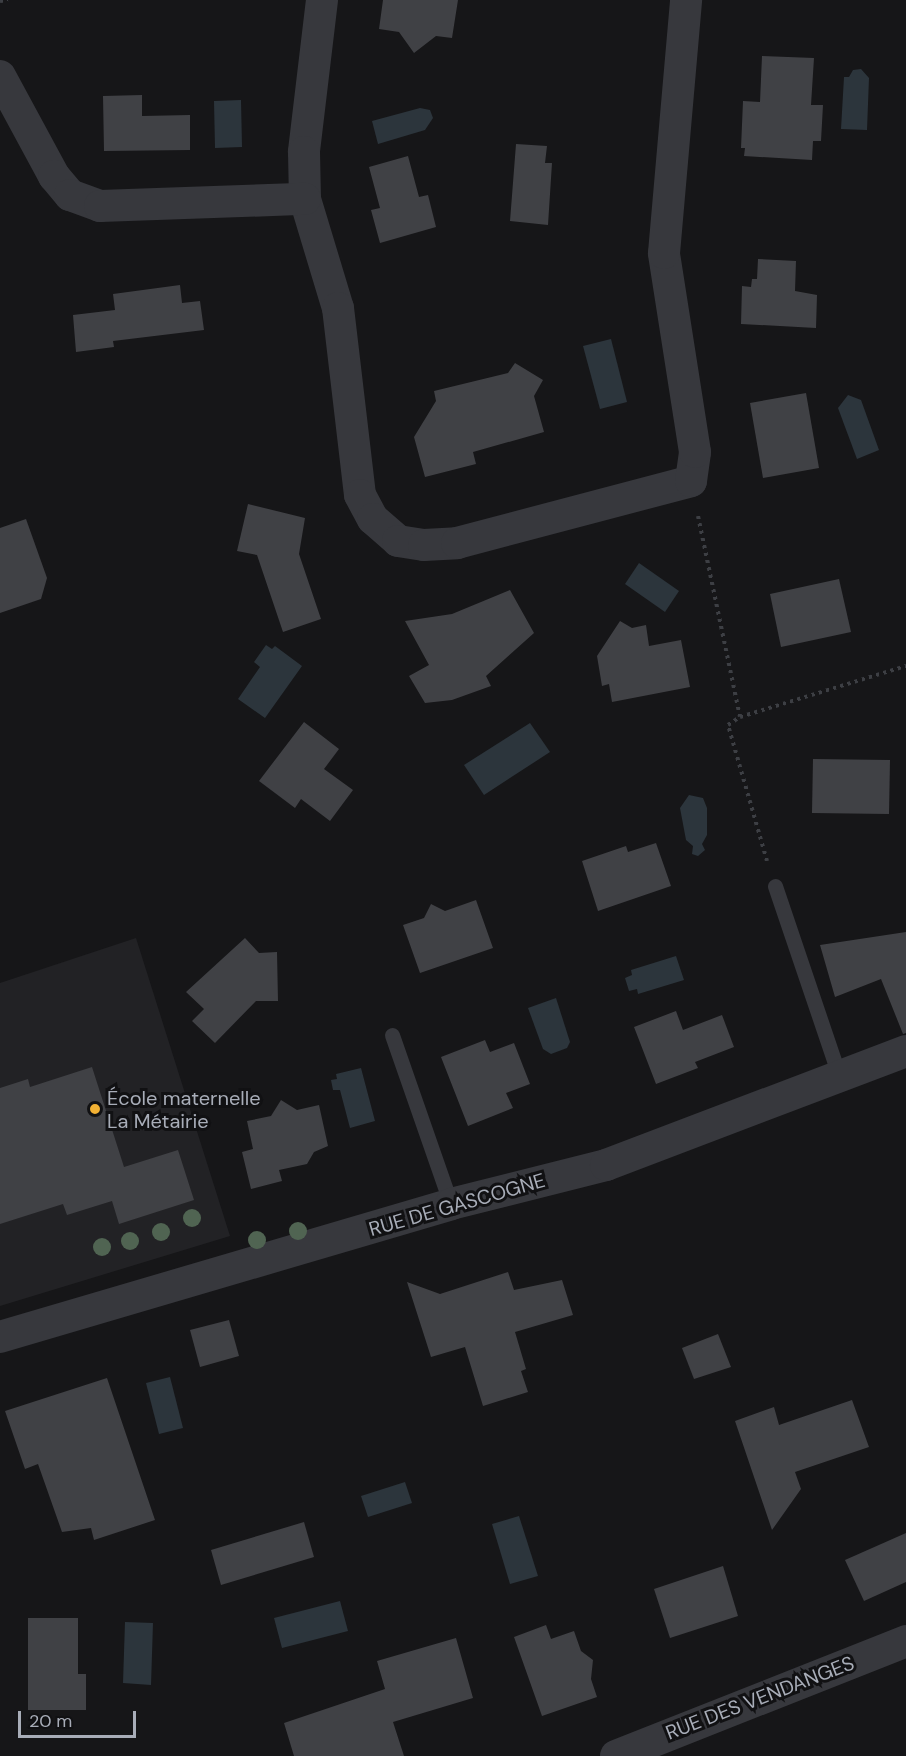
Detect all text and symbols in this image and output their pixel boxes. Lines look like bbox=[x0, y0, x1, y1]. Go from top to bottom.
place label: École maternelle La Métairie bbox=[107, 1086, 261, 1133]
marker: École maternelle La Métairie bbox=[88, 1102, 102, 1116]
street label: RUE DE GASCOGNE bbox=[366, 1168, 548, 1242]
street label: RUE DES VENDANGES bbox=[662, 1651, 858, 1745]
scale bar bbox=[21, 1699, 140, 1737]
text: 20 m bbox=[29, 1709, 72, 1733]

